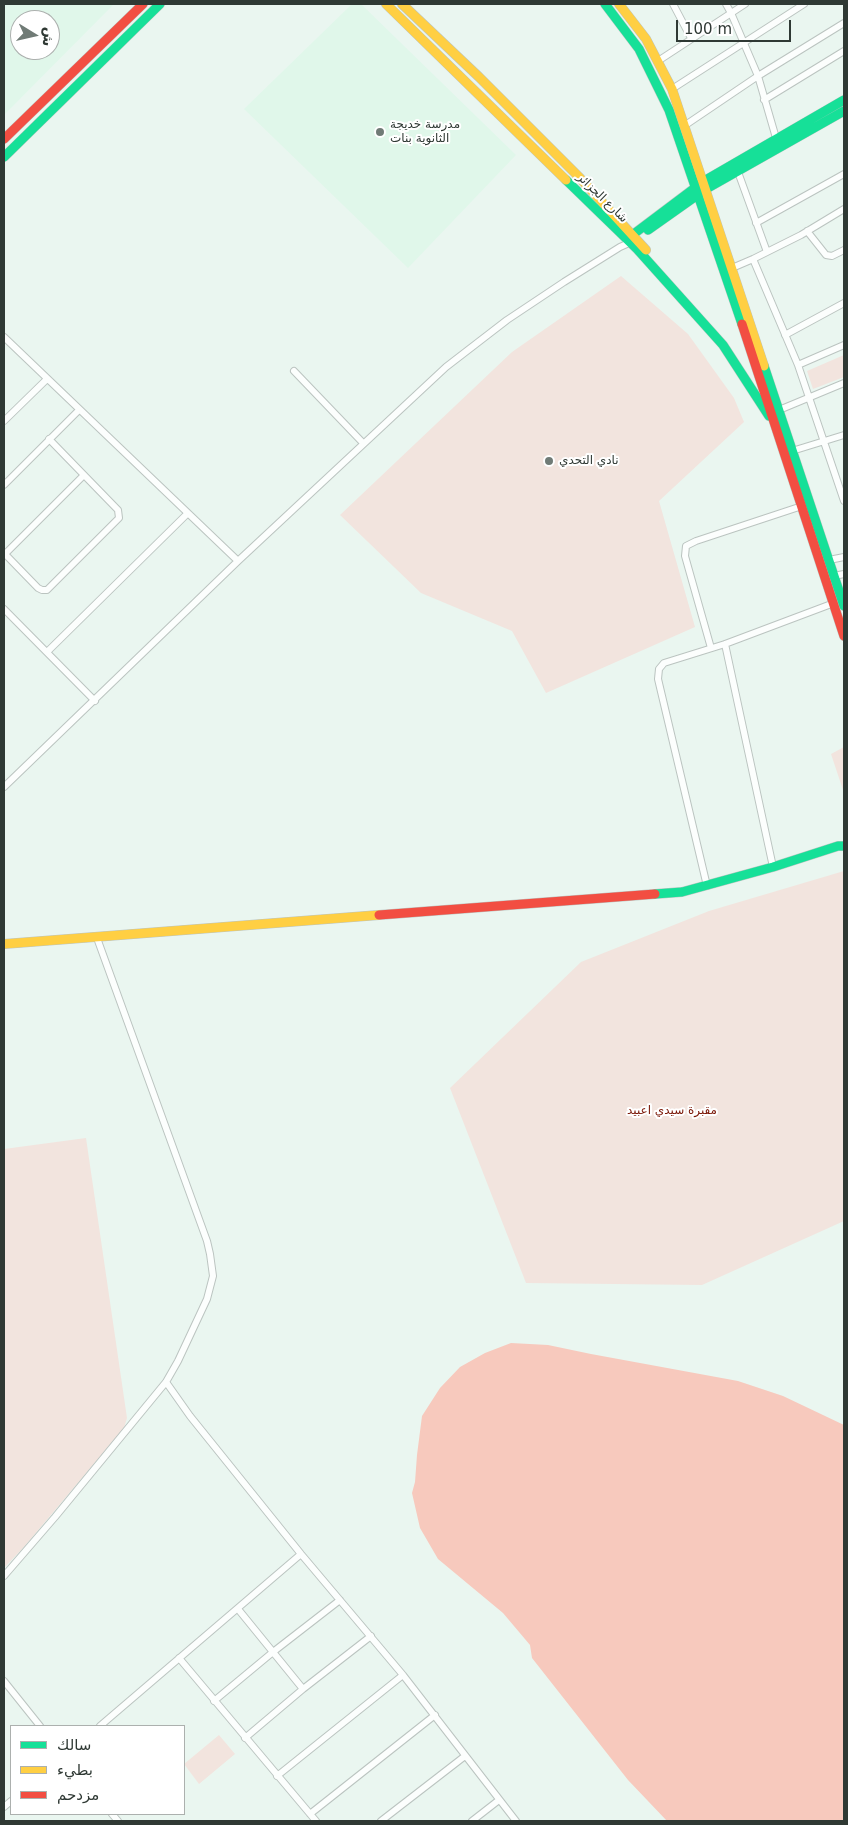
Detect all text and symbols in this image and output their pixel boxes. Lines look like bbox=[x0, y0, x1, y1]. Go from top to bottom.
north arrow bbox=[10, 10, 60, 60]
scale bar bbox=[678, 10, 793, 42]
text: 100 m bbox=[684, 20, 732, 38]
text: ش bbox=[39, 26, 58, 48]
place label: مدرسة خديجة الثانوية بنات bbox=[390, 118, 460, 146]
marker: مدرسة خديجة الثانوية بنات bbox=[374, 126, 386, 138]
street label: شارع الجزائر bbox=[574, 170, 630, 226]
place label: نادي التحدي bbox=[559, 454, 619, 468]
marker: نادي التحدي bbox=[543, 455, 555, 467]
park label: مقبرة سيدي اعبيد bbox=[627, 1104, 717, 1118]
legend bbox=[10, 1725, 185, 1815]
text: سالك bbox=[57, 1736, 91, 1754]
text: بطيء bbox=[57, 1761, 93, 1779]
text: مزدحم bbox=[57, 1786, 99, 1804]

